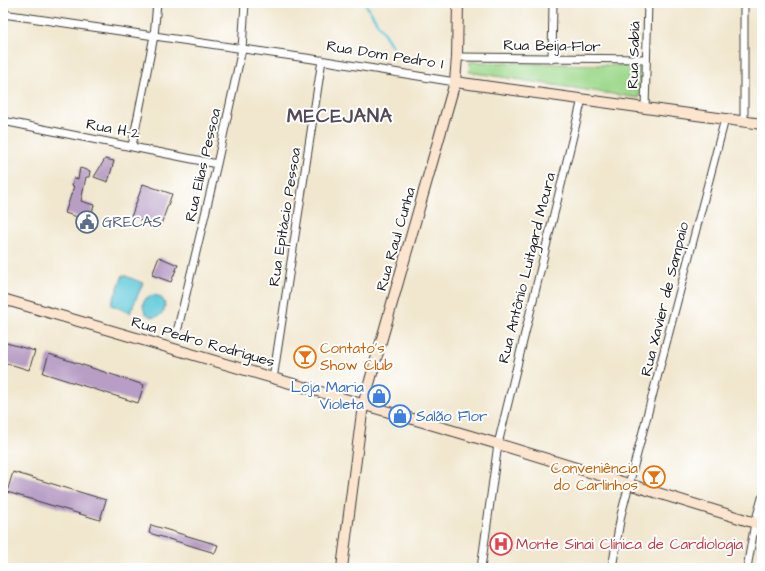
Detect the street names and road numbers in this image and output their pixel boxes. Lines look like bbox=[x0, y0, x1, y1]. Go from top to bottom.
street label: Rua Sabiá bbox=[622, 21, 646, 89]
street label: Rua Dom Pedro I bbox=[325, 35, 445, 75]
street label: Rua Beija-Flor bbox=[503, 35, 601, 57]
street label: Rua Elias Pessoa bbox=[180, 106, 226, 224]
street label: Rua H-2 bbox=[84, 114, 142, 145]
street label: Rua Epitácio Pessoa bbox=[264, 146, 306, 288]
street label: Rua Antônio Luitgard Moura bbox=[493, 170, 562, 366]
street label: Rua Raul Cunha bbox=[371, 184, 421, 293]
street label: Rua Xavier de Sampaio bbox=[636, 219, 694, 378]
street label: Rua Pedro Rodrigues bbox=[129, 311, 278, 374]

